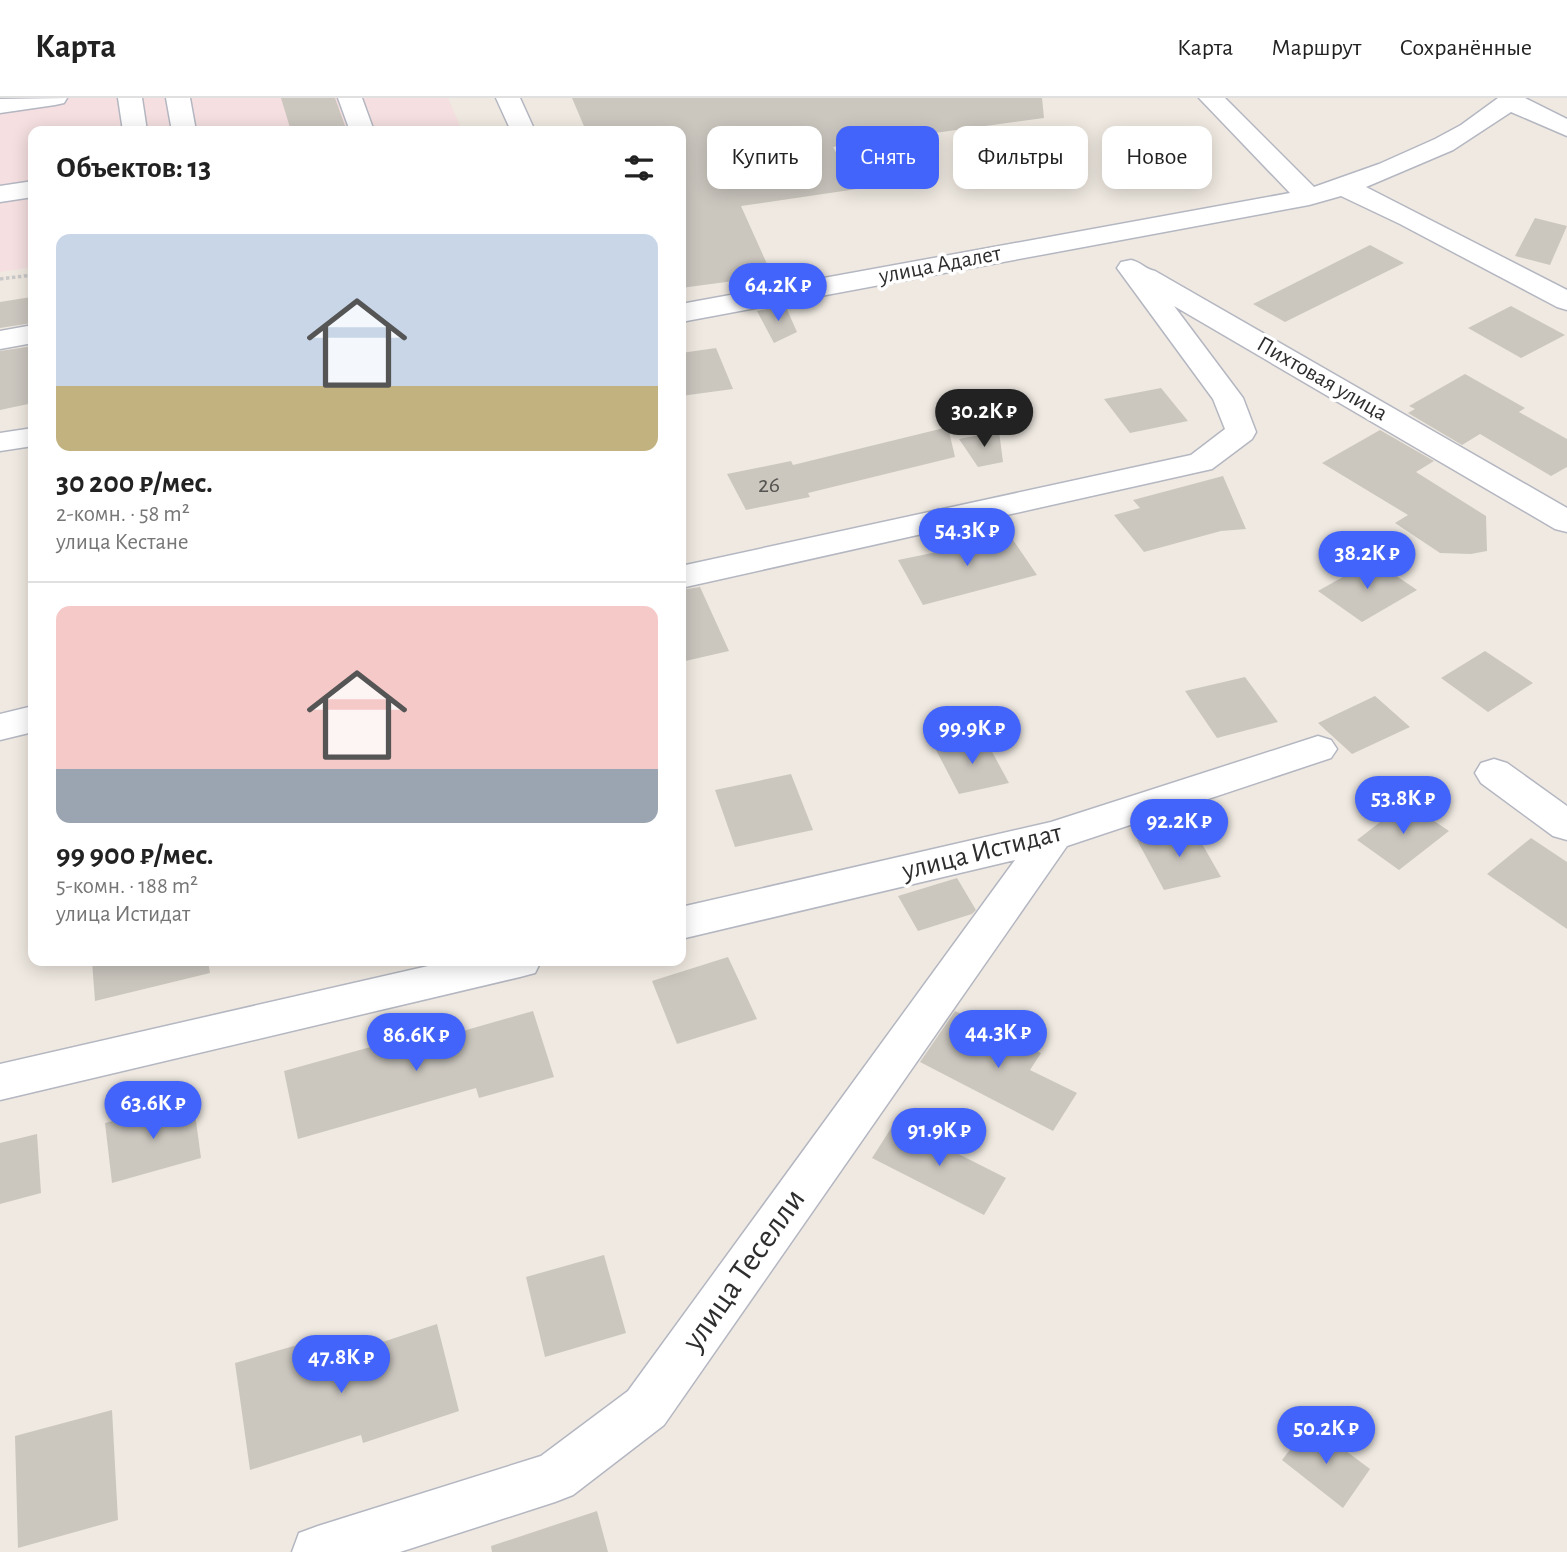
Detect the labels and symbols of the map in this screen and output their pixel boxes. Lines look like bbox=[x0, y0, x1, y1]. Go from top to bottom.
street label: улица Адалет bbox=[876, 242, 1004, 288]
pin: 64.2K ₽ bbox=[713, 264, 843, 323]
street label: Пихтовая улица bbox=[1253, 332, 1391, 426]
pin: 30.2K ₽ bbox=[919, 390, 1049, 449]
house number: 26 bbox=[758, 473, 780, 497]
pin: 54.3K ₽ bbox=[902, 508, 1032, 568]
pin: 38.2K ₽ bbox=[1302, 532, 1432, 591]
pin: 99.9K ₽ bbox=[907, 706, 1037, 766]
pin: 53.8K ₽ bbox=[1338, 776, 1468, 836]
pin: 92.2K ₽ bbox=[1114, 800, 1244, 859]
street label: улица Истидат bbox=[898, 818, 1066, 886]
pin: 44.3K ₽ bbox=[933, 1010, 1063, 1070]
pin: 86.6K ₽ bbox=[351, 1014, 481, 1073]
pin: 63.6K ₽ bbox=[88, 1082, 218, 1141]
pin: 91.9K ₽ bbox=[874, 1108, 1004, 1168]
street label: улица Теселли bbox=[676, 1183, 812, 1358]
pin: 47.8K ₽ bbox=[276, 1336, 406, 1395]
pin: 50.2K ₽ bbox=[1261, 1406, 1391, 1466]

